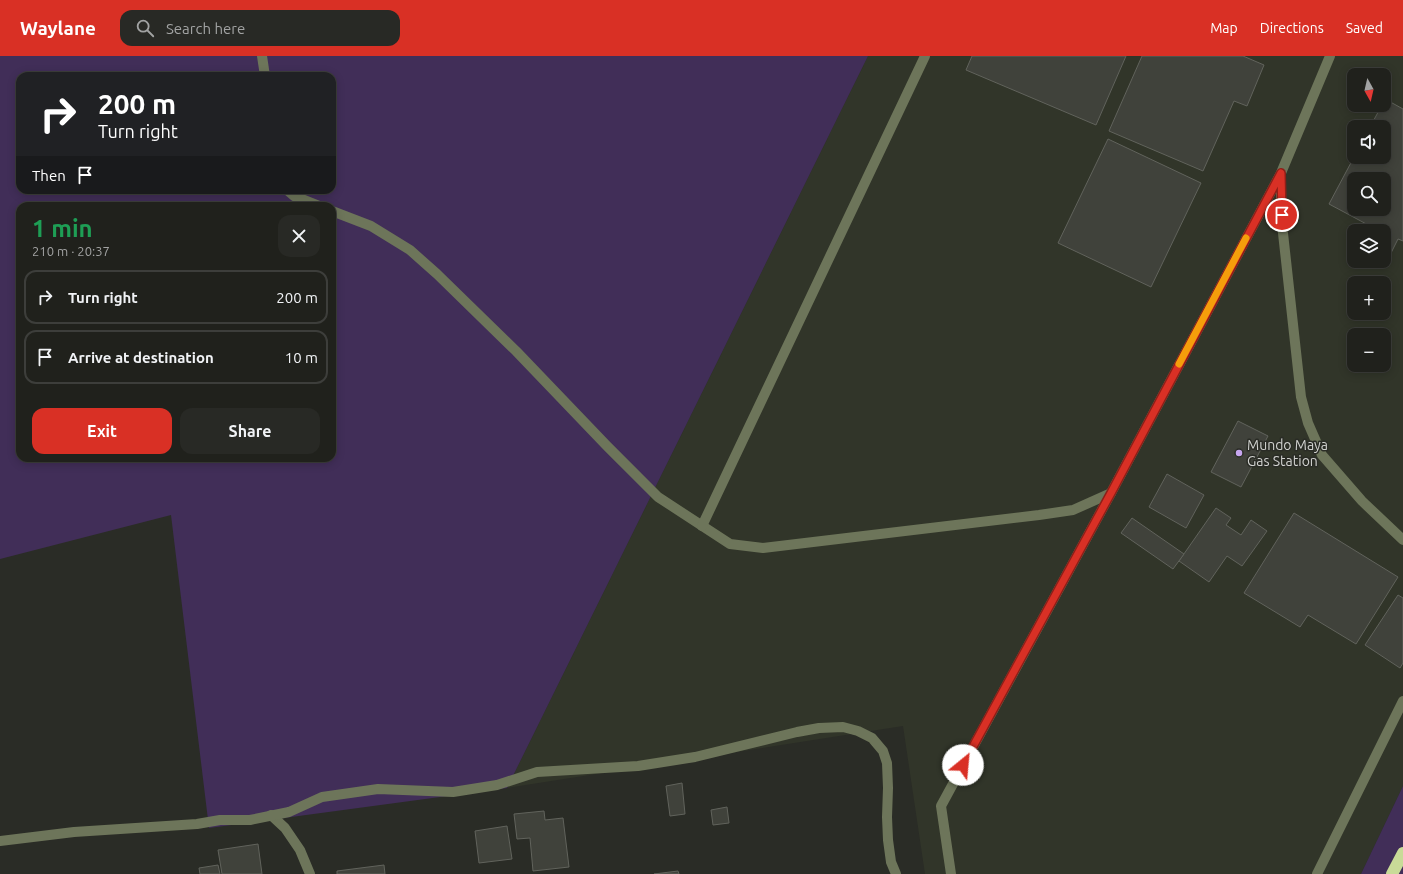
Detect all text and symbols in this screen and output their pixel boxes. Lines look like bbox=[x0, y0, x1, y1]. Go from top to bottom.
search box bbox=[120, 10, 400, 46]
text: Waylane bbox=[20, 17, 96, 39]
icon: search bbox=[134, 17, 156, 39]
text: Search here bbox=[166, 20, 245, 37]
text: Map bbox=[1210, 20, 1238, 36]
text: Directions bbox=[1260, 20, 1324, 36]
text: Saved bbox=[1346, 20, 1383, 36]
north arrow bbox=[1347, 68, 1391, 112]
map controls bbox=[1347, 68, 1391, 372]
icon: right bbox=[32, 88, 84, 140]
text: 200 m bbox=[98, 88, 176, 119]
button: sound bbox=[1347, 120, 1391, 164]
text: Turn right bbox=[98, 121, 178, 141]
icon: arrive bbox=[74, 164, 96, 186]
text: Then bbox=[32, 167, 66, 184]
button: search bbox=[1347, 172, 1391, 216]
pin bbox=[1265, 198, 1299, 232]
icon: arrive bbox=[1271, 204, 1293, 226]
text: 1 min bbox=[32, 215, 93, 242]
button: close bbox=[278, 215, 320, 257]
button: layers bbox=[1347, 224, 1391, 268]
text: 210 m · 20:37 bbox=[32, 244, 110, 258]
button: + bbox=[1347, 276, 1391, 320]
icon: right bbox=[34, 286, 56, 308]
text: Turn right bbox=[68, 289, 138, 306]
text: 200 m bbox=[276, 289, 318, 306]
button: − bbox=[1347, 328, 1391, 372]
icon: arrive bbox=[34, 346, 56, 368]
text: Arrive at destination bbox=[68, 349, 214, 366]
text: 10 m bbox=[285, 349, 318, 366]
button: Exit bbox=[32, 408, 172, 454]
button: Share bbox=[180, 408, 320, 454]
place label: Mundo Maya Gas Station bbox=[1247, 437, 1328, 469]
marker: Mundo Maya Gas Station bbox=[1234, 448, 1244, 458]
position arrow bbox=[942, 744, 984, 786]

